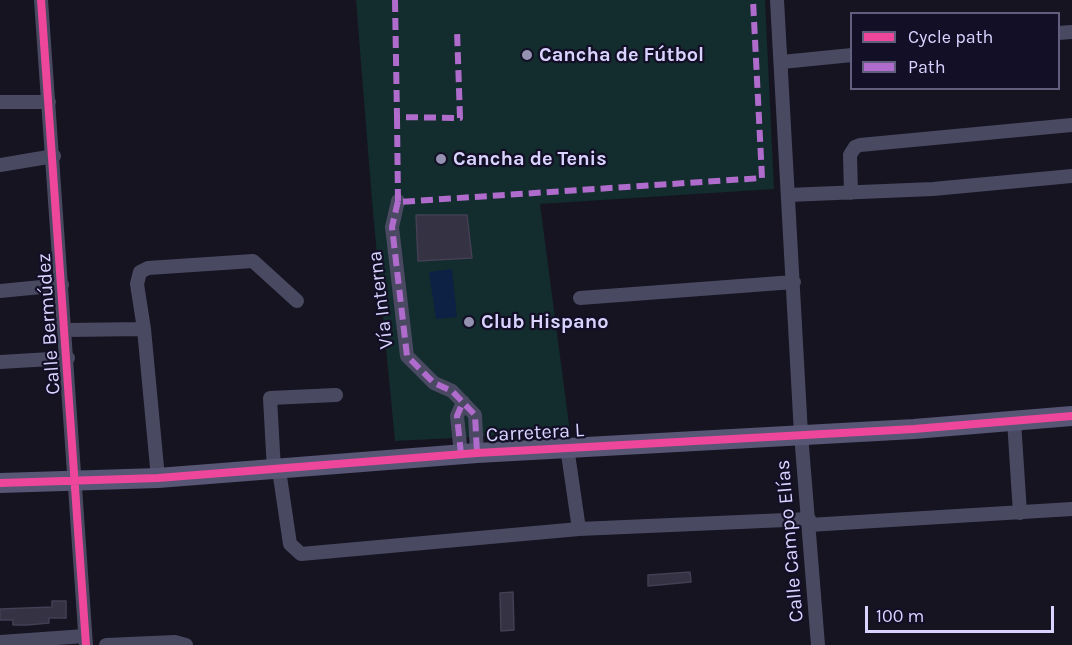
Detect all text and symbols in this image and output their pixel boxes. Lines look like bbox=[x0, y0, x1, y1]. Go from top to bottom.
legend bbox=[850, 12, 1060, 90]
text: Cycle path bbox=[908, 26, 993, 48]
place label: Cancha de Fútbol bbox=[539, 43, 704, 67]
marker: Cancha de Fútbol bbox=[520, 48, 534, 62]
text: Path bbox=[908, 56, 946, 78]
place label: Cancha de Tenis bbox=[453, 147, 607, 171]
marker: Cancha de Tenis bbox=[434, 152, 448, 166]
street label: Vía Interna bbox=[363, 250, 399, 350]
street label: Calle Bermúdez bbox=[32, 252, 66, 396]
place label: Club Hispano bbox=[481, 310, 609, 334]
marker: Club Hispano bbox=[462, 315, 476, 329]
street label: Carretera L bbox=[485, 418, 585, 448]
street label: Calle Campo Elías bbox=[771, 459, 809, 623]
scale bar bbox=[868, 594, 1057, 632]
text: 100 m bbox=[876, 605, 924, 627]

